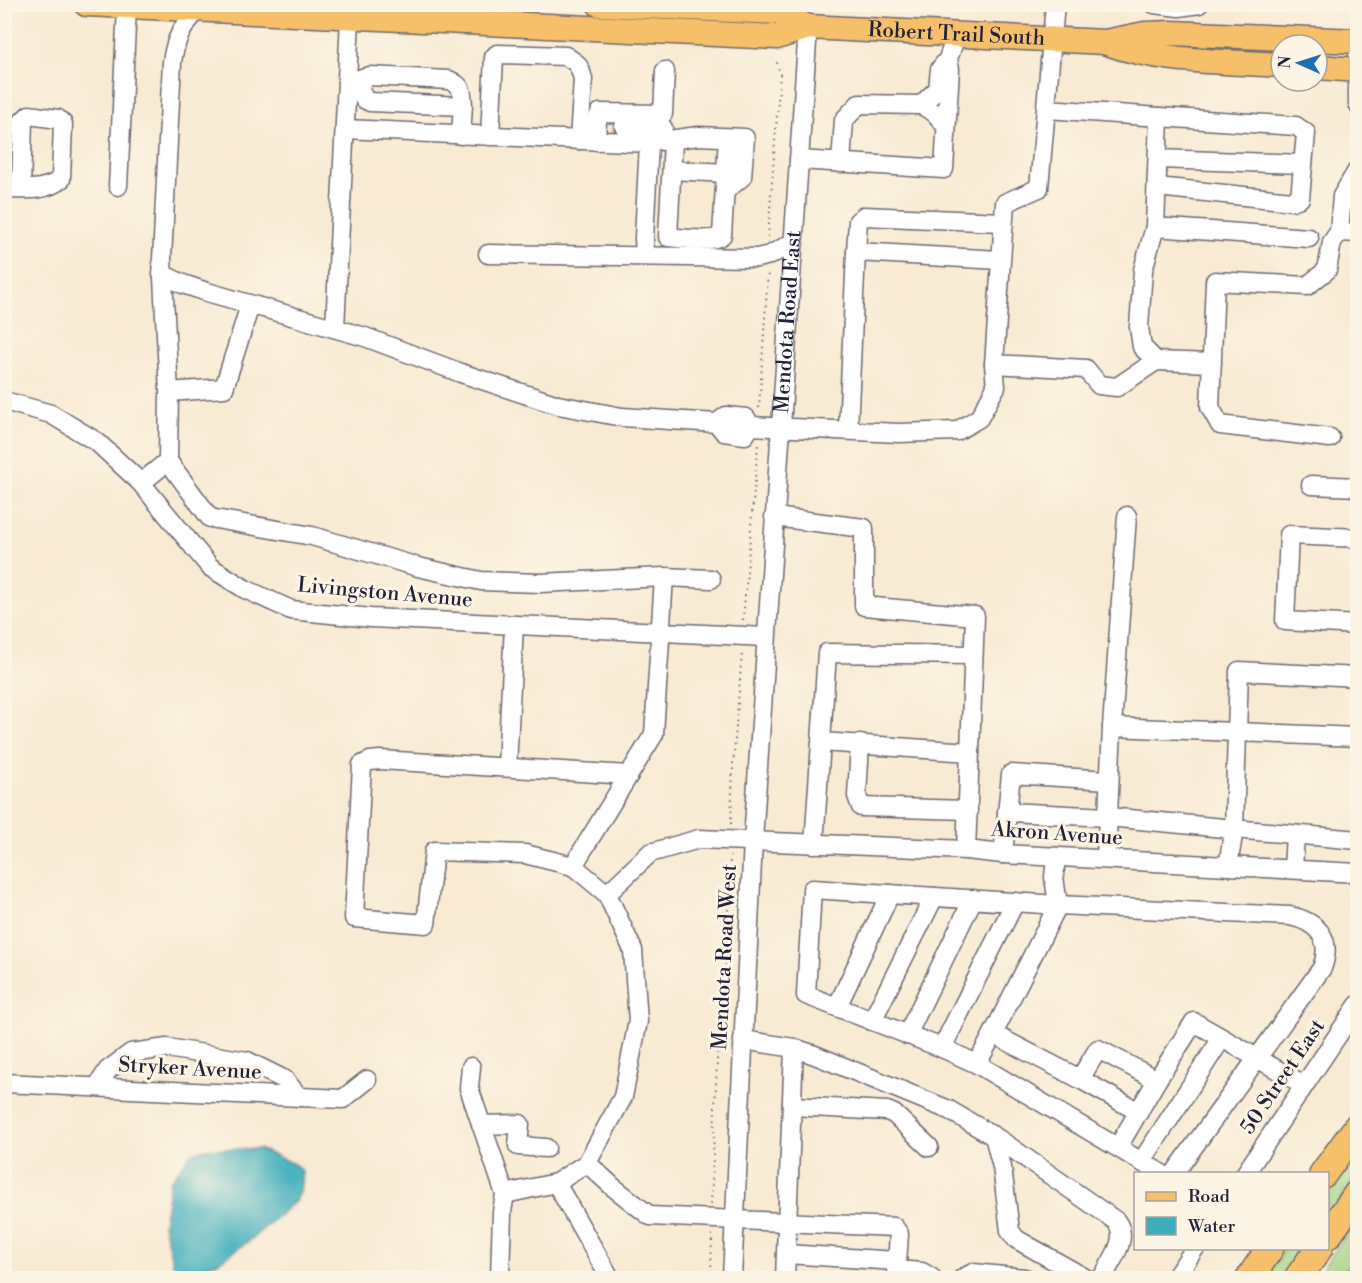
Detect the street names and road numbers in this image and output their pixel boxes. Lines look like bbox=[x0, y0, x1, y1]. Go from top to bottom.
street label: Robert Trail South bbox=[867, 17, 1046, 52]
street label: Mendota Road East bbox=[769, 229, 807, 414]
street label: Livingston Avenue bbox=[296, 572, 474, 614]
street label: Akron Avenue bbox=[989, 816, 1124, 852]
street label: Mendota Road West bbox=[707, 863, 743, 1051]
street label: 50 Street East bbox=[1235, 1014, 1331, 1139]
street label: Stryker Avenue bbox=[118, 1052, 262, 1086]

